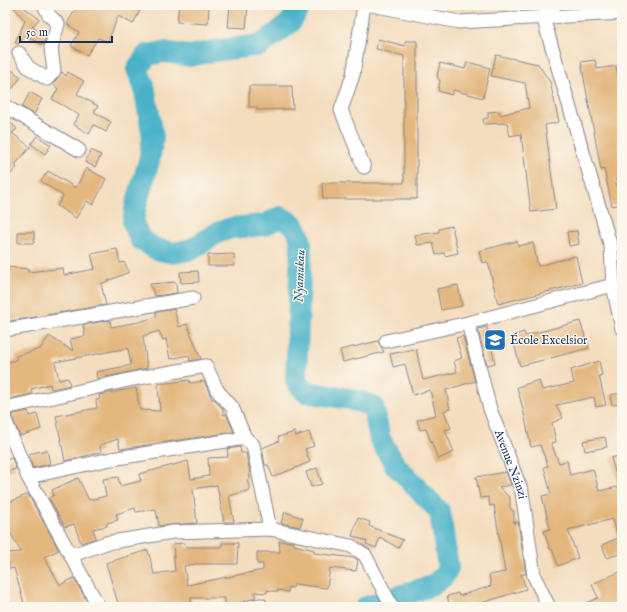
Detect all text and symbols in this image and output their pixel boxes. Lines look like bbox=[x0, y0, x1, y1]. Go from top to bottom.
scale bar bbox=[20, 18, 112, 44]
text: 50 m bbox=[26, 25, 48, 40]
water label: Nyamukau bbox=[291, 249, 309, 303]
school or university icon: École Excelsior bbox=[482, 327, 508, 353]
place label: École Excelsior bbox=[510, 332, 588, 348]
street label: Avenue Nzinzi bbox=[491, 426, 530, 500]

